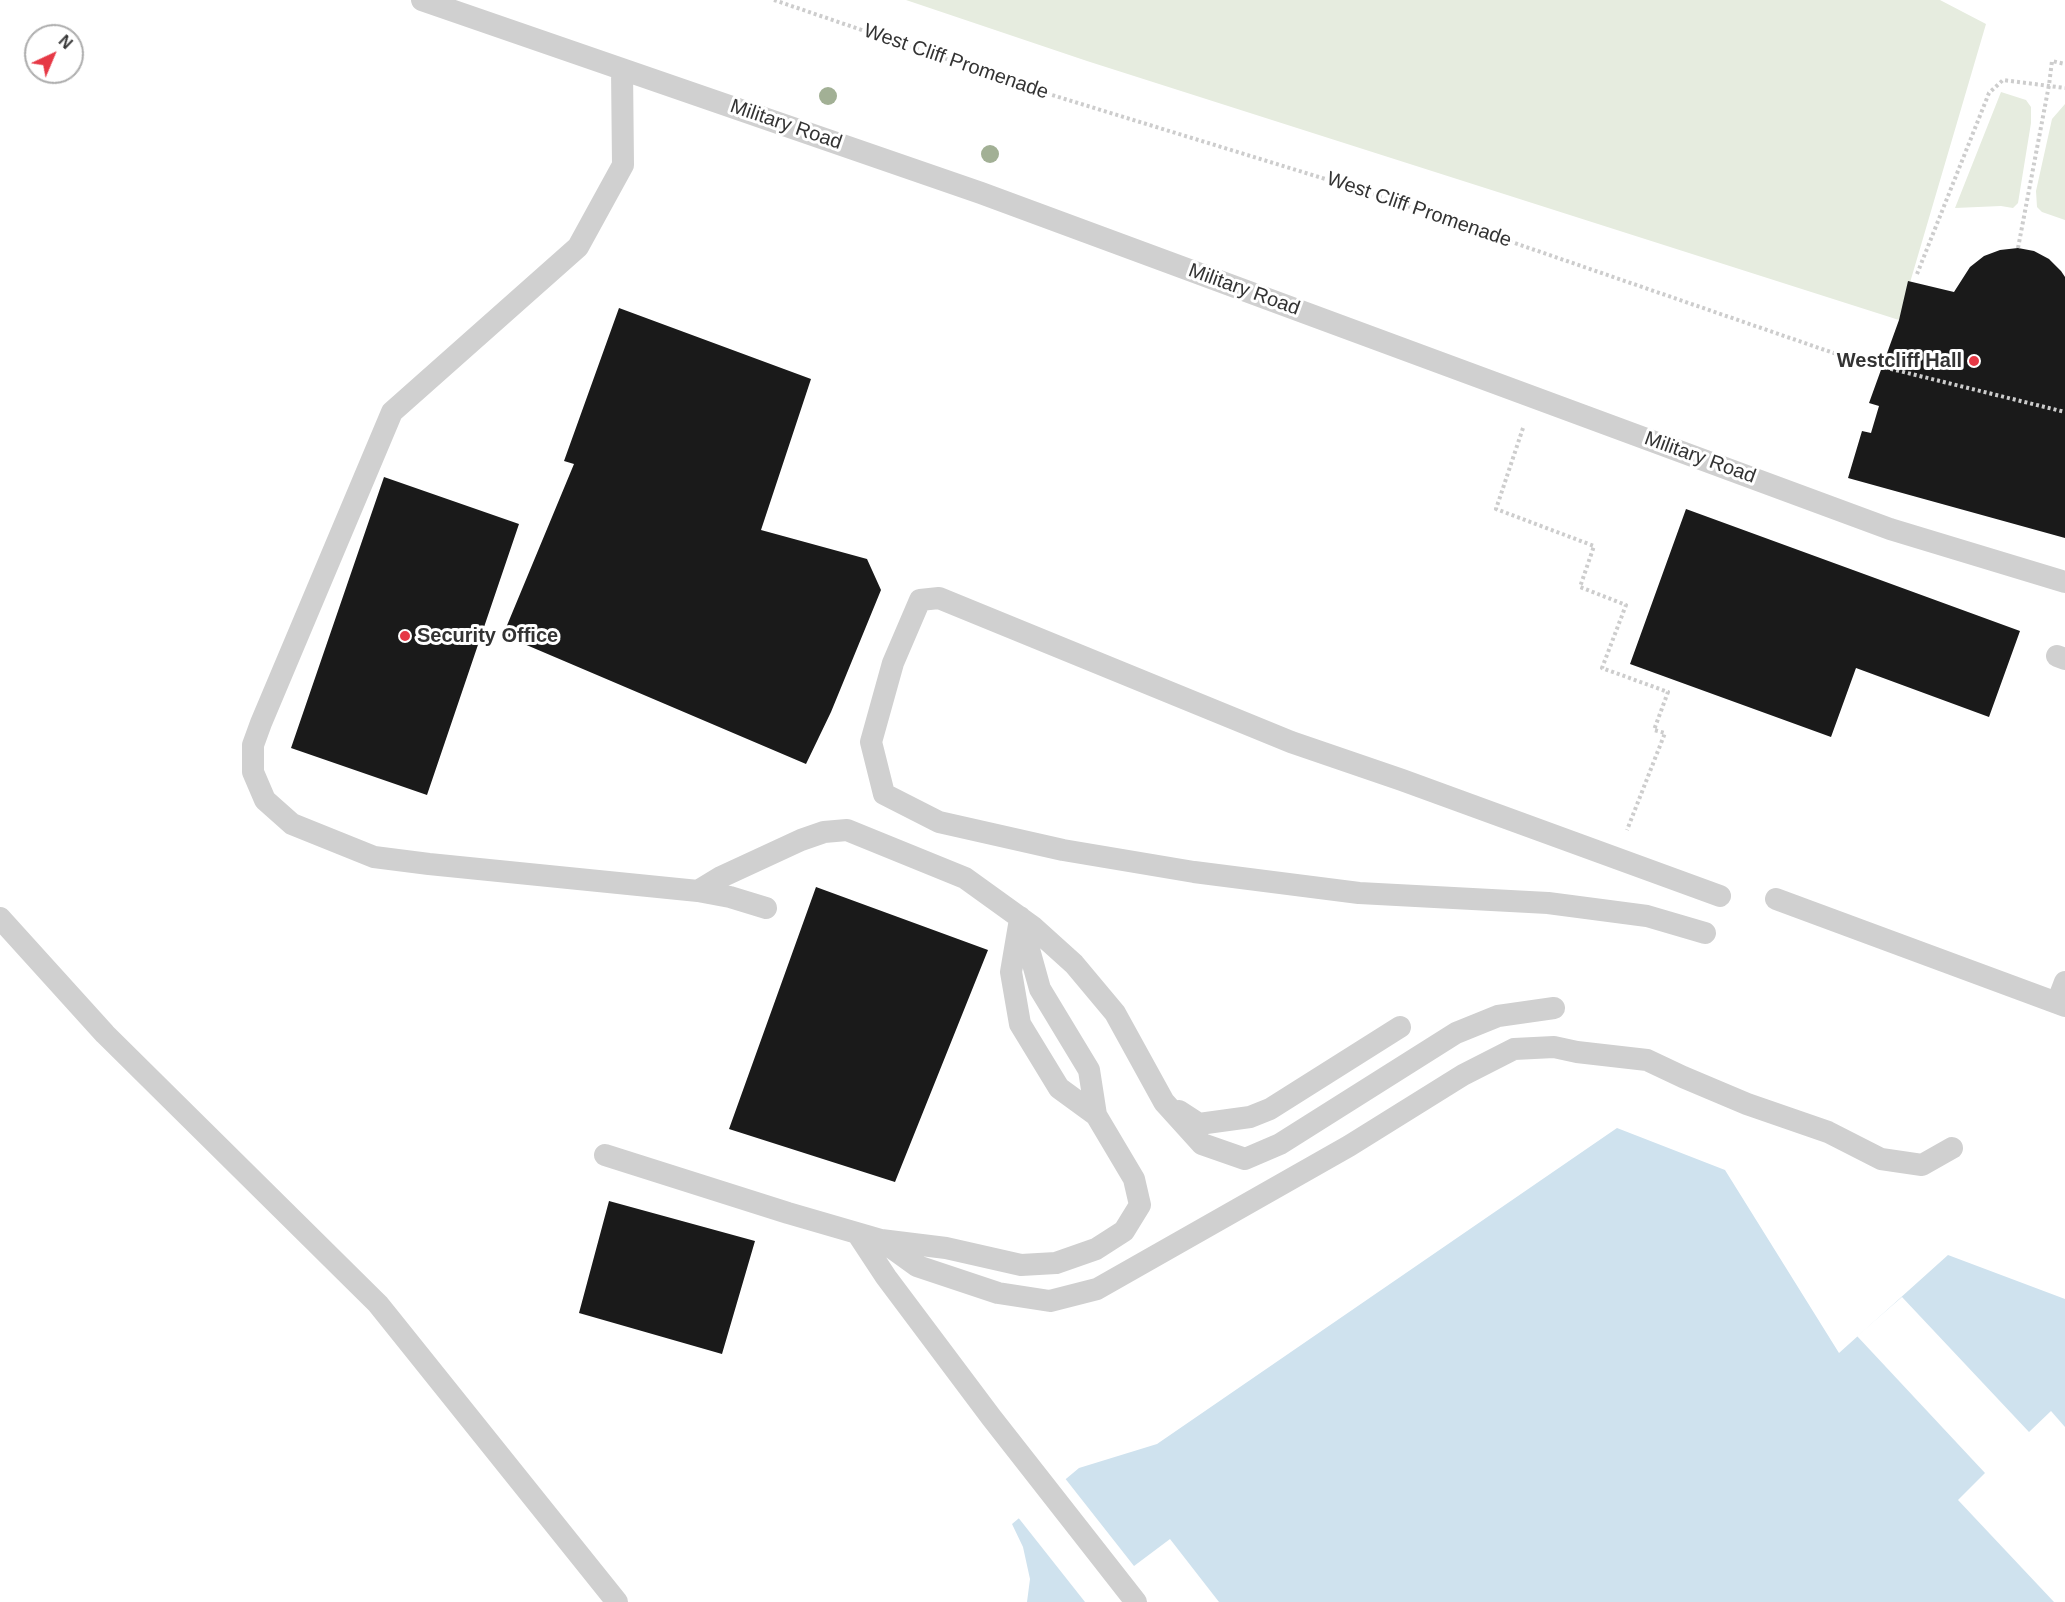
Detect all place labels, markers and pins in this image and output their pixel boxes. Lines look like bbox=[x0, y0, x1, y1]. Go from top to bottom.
place label: Westcliff Hall bbox=[1837, 349, 1962, 373]
marker: Westcliff Hall bbox=[1967, 354, 1981, 368]
place label: Security Office bbox=[417, 624, 558, 648]
marker: Security Office bbox=[398, 629, 412, 643]

